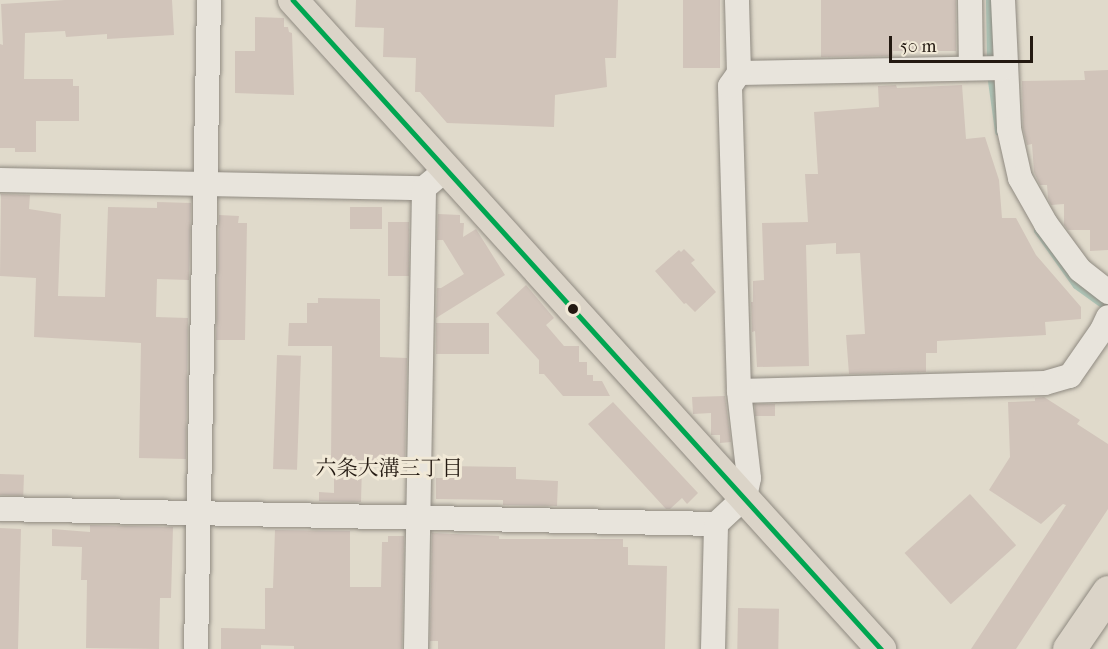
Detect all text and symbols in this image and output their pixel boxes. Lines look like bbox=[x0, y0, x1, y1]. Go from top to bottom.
scale bar bbox=[892, 24, 1036, 62]
text: 50 m bbox=[900, 36, 936, 57]
unlabelled marker bbox=[567, 303, 579, 315]
district label: 六条大溝三丁目 bbox=[316, 455, 462, 481]

